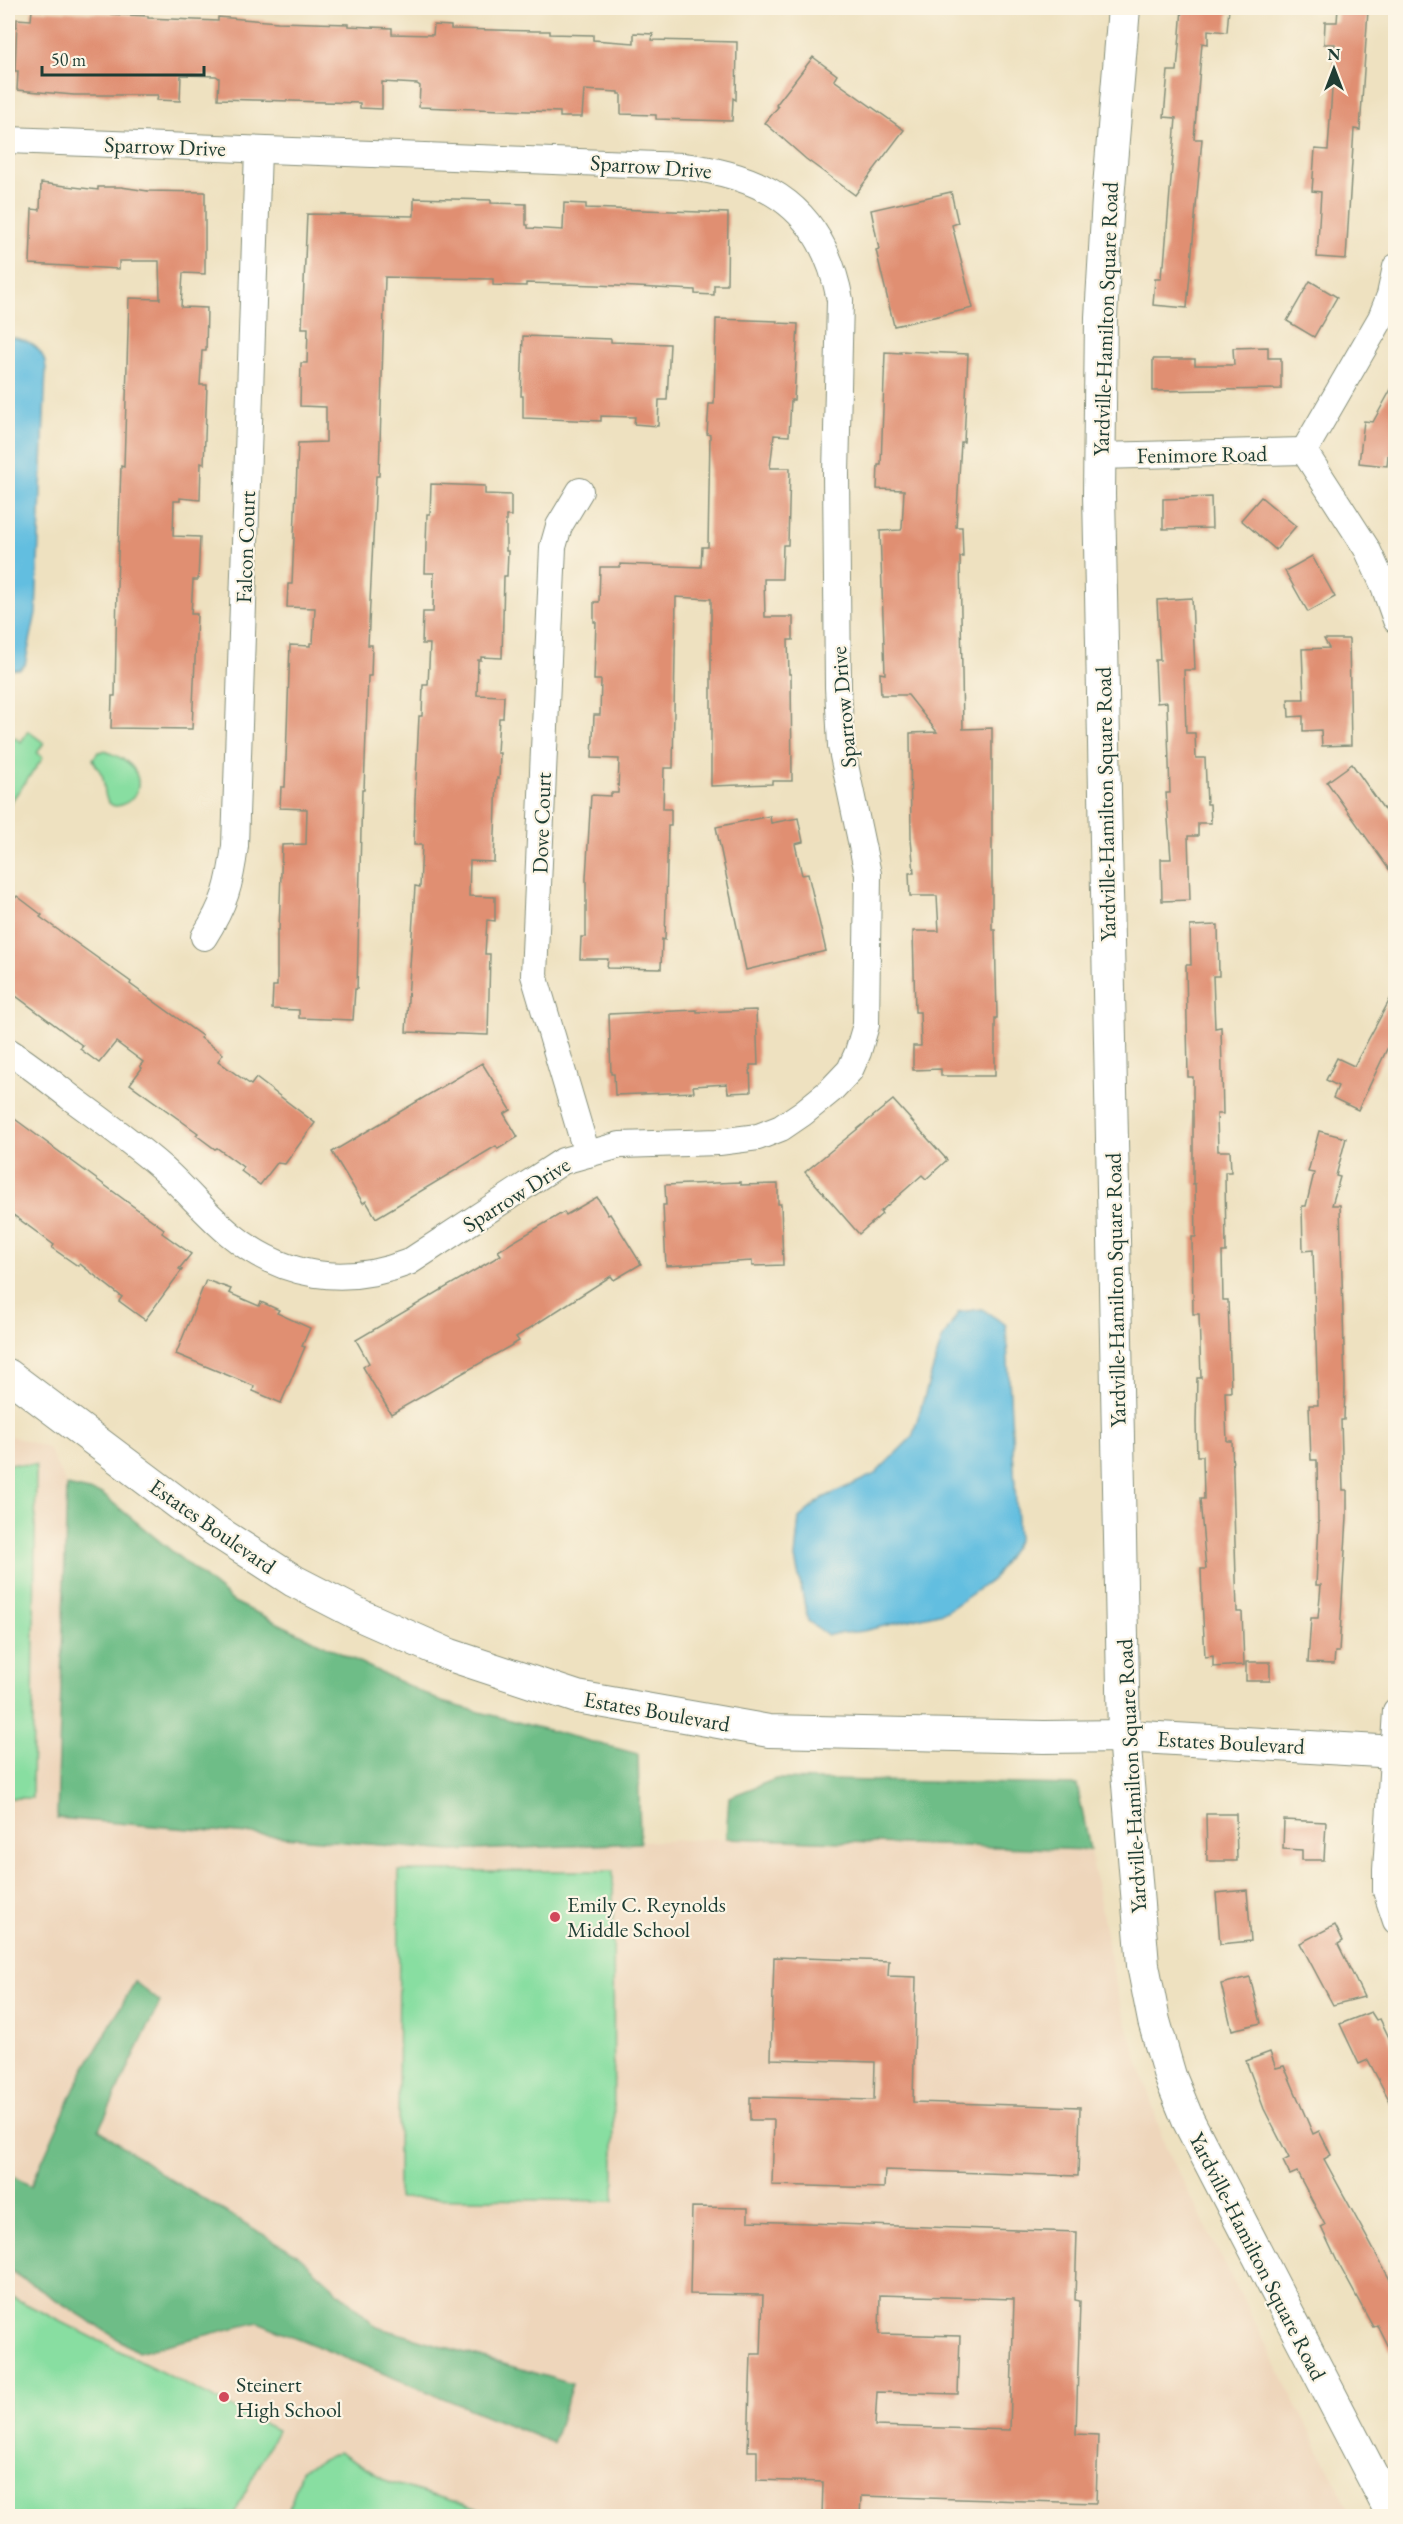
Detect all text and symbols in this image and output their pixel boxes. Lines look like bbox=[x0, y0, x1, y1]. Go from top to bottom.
scale bar bbox=[42, 39, 204, 77]
north arrow bbox=[1304, 39, 1364, 99]
text: N bbox=[1328, 44, 1341, 65]
text: 50 m bbox=[51, 48, 86, 71]
street label: Sparrow Drive bbox=[104, 130, 227, 163]
street label: Sparrow Drive bbox=[589, 148, 713, 185]
street label: Yardville-Hamilton Square Road bbox=[1086, 180, 1125, 457]
street label: Fenimore Road bbox=[1136, 439, 1268, 470]
street label: Falcon Court bbox=[229, 490, 262, 604]
street label: Sparrow Drive bbox=[824, 645, 863, 769]
street label: Yardville-Hamilton Square Road bbox=[1089, 666, 1122, 942]
street label: Dove Court bbox=[525, 772, 558, 874]
street label: Sparrow Drive bbox=[457, 1150, 576, 1239]
street label: Yardville-Hamilton Square Road bbox=[1099, 1152, 1132, 1428]
street label: Estates Boulevard bbox=[144, 1472, 282, 1581]
street label: Yardville-Hamilton Square Road bbox=[1110, 1637, 1153, 1914]
street label: Estates Boulevard bbox=[582, 1684, 733, 1739]
street label: Estates Boulevard bbox=[1156, 1724, 1306, 1761]
place label: Emily C. Reynolds Middle School bbox=[567, 1890, 726, 1944]
marker: Emily C. Reynolds Middle School bbox=[548, 1910, 562, 1924]
street label: Yardville-Hamilton Square Road bbox=[1182, 2127, 1333, 2386]
place label: Steinert High School bbox=[236, 2370, 342, 2424]
marker: Steinert High School bbox=[217, 2390, 231, 2404]

